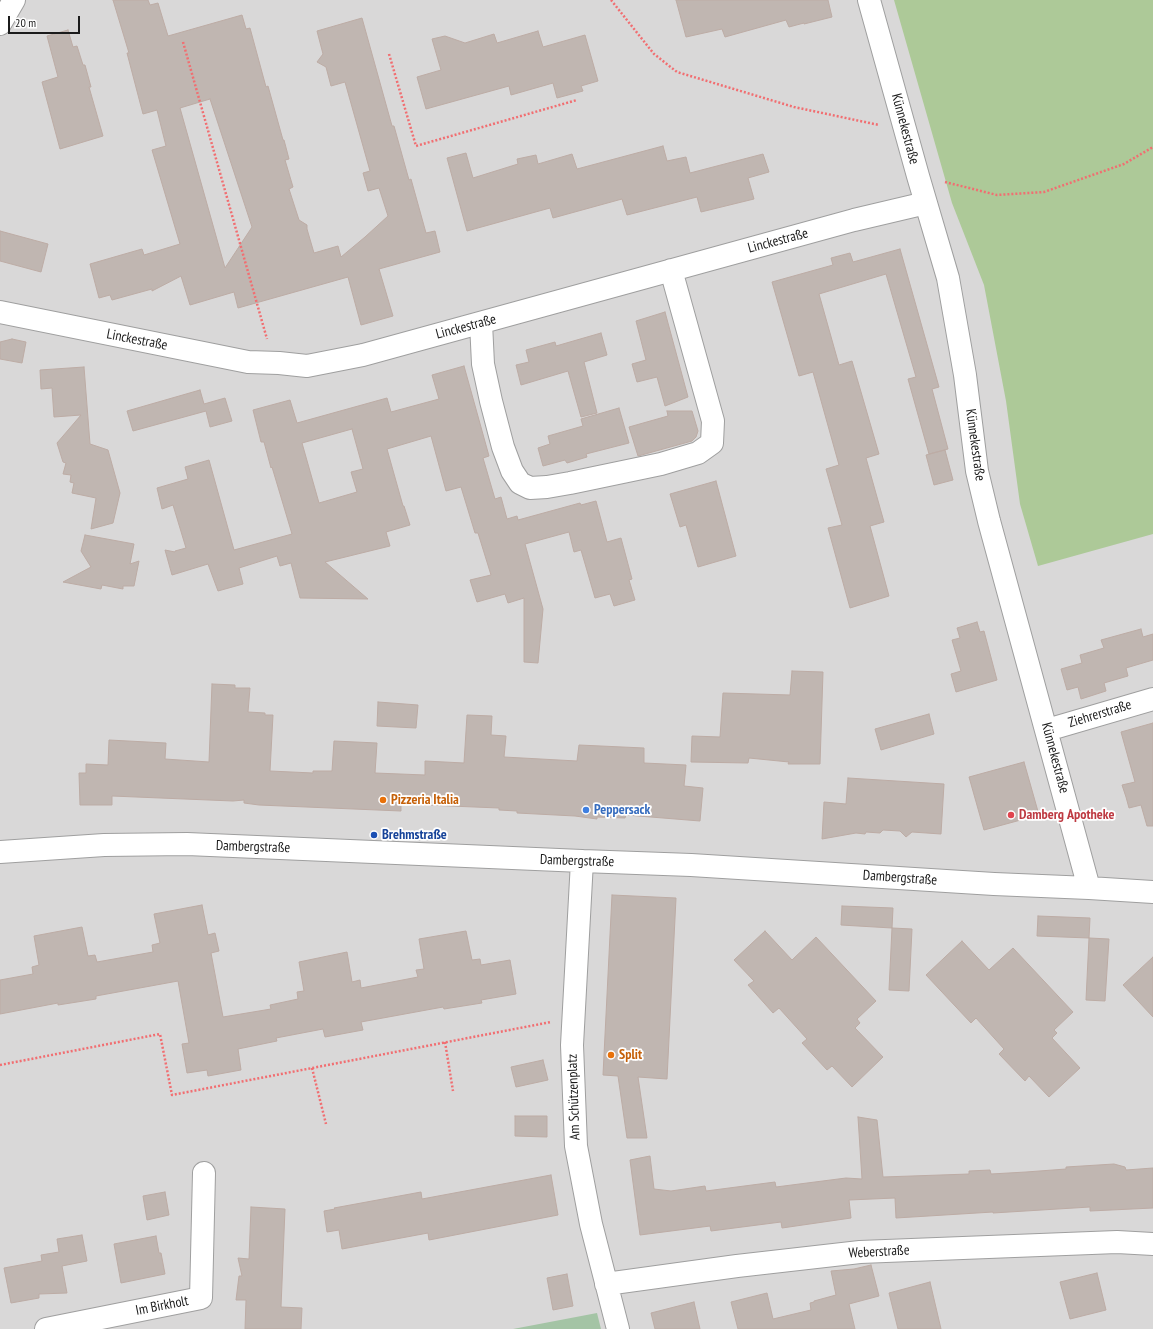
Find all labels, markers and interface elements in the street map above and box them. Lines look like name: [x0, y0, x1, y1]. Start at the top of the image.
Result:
scale bar: [10, 8, 82, 34]
text: 20 m: [15, 15, 36, 30]
street label: Künnekestraße: [887, 92, 923, 166]
street label: Linckestraße: [746, 225, 810, 257]
street label: Linckestraße: [434, 311, 498, 343]
street label: Linckestraße: [105, 326, 169, 354]
street label: Künnekestraße: [962, 408, 988, 482]
street label: Ziehrerstraße: [1066, 696, 1134, 732]
street label: Künnekestraße: [1037, 721, 1073, 795]
place label: Pizzeria Italia: [391, 792, 459, 808]
marker: Pizzeria Italia: [378, 795, 388, 805]
place label: Peppersack: [594, 802, 650, 818]
marker: Peppersack: [581, 805, 591, 815]
place label: Damberg Apotheke: [1019, 807, 1114, 823]
marker: Damberg Apotheke: [1006, 810, 1016, 820]
place label: Brehmstraße: [382, 827, 447, 843]
marker: Brehmstraße: [369, 830, 379, 840]
street label: Dambergstraße: [216, 837, 290, 857]
street label: Dambergstraße: [540, 851, 614, 871]
street label: Dambergstraße: [862, 867, 938, 889]
place label: Split: [619, 1047, 642, 1063]
marker: Split: [606, 1050, 616, 1060]
street label: Am Schützenplatz: [564, 1054, 584, 1140]
street label: Weberstraße: [848, 1242, 910, 1262]
street label: Im Birkholt: [134, 1293, 190, 1319]

